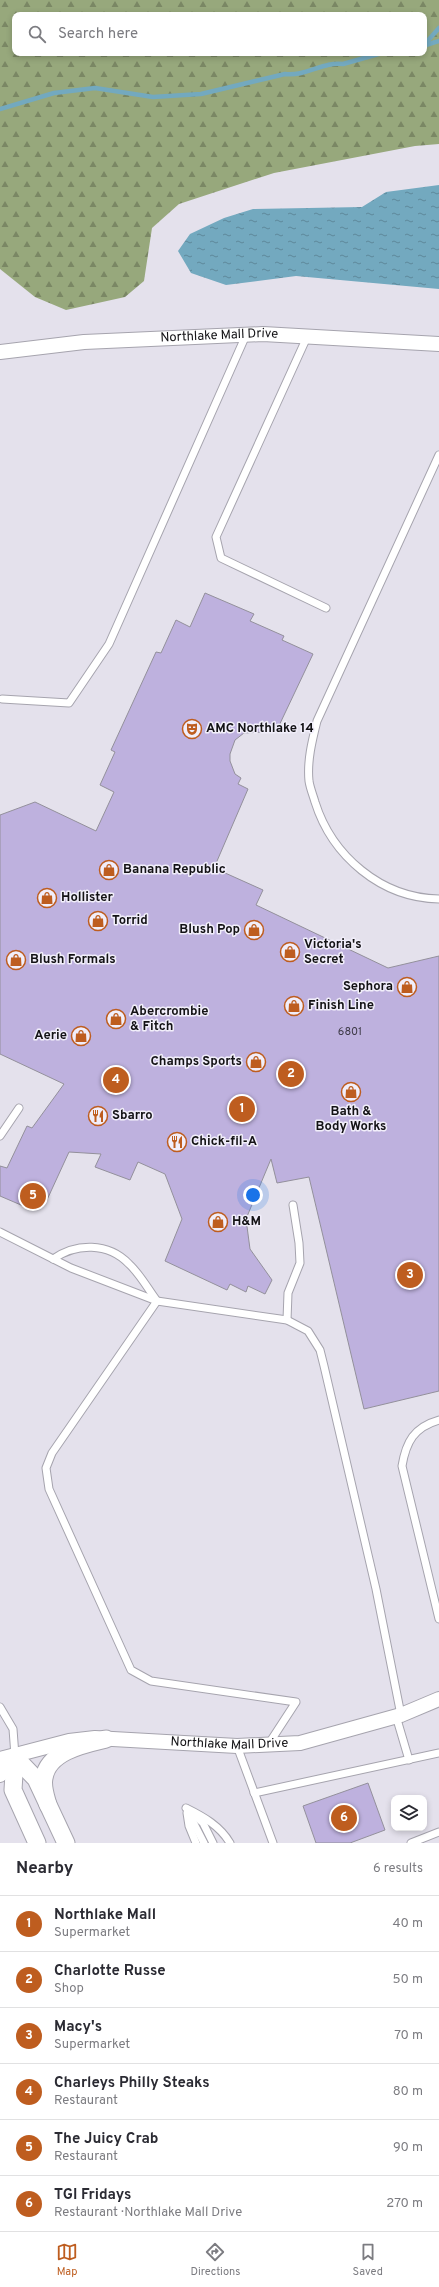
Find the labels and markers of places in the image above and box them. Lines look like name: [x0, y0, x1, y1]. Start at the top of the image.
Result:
theatre icon: AMC Northlake 14: [181, 718, 203, 740]
place label: AMC Northlake 14: [206, 721, 314, 737]
shop icon: Banana Republic: [98, 859, 120, 881]
place label: Banana Republic: [123, 862, 226, 878]
shop icon: Hollister: [36, 887, 58, 909]
place label: Hollister: [61, 890, 114, 906]
shop icon: Torrid: [87, 910, 109, 932]
place label: Torrid: [112, 913, 148, 929]
shop icon: Blush Pop: [243, 919, 265, 941]
place label: Blush Pop: [179, 922, 240, 938]
place label: Victoria's Secret: [304, 937, 362, 968]
shop icon: Victoria's Secret: [279, 941, 301, 963]
shop icon: Blush Formals: [5, 949, 27, 971]
place label: Blush Formals: [30, 952, 116, 968]
shop icon: Sephora: [396, 976, 418, 998]
place label: Sephora: [343, 979, 393, 995]
shop icon: Finish Line: [283, 995, 305, 1017]
place label: Finish Line: [308, 998, 374, 1014]
place label: Abercrombie & Fitch: [130, 1004, 208, 1035]
shop icon: Abercrombie & Fitch: [105, 1008, 127, 1030]
shop icon: Aerie: [70, 1025, 92, 1047]
place label: Aerie: [34, 1028, 67, 1044]
shop icon: Champs Sports: [245, 1051, 267, 1073]
place label: Champs Sports: [150, 1054, 242, 1070]
pin: 2: [278, 1059, 304, 1089]
pin: 4: [103, 1065, 129, 1095]
shop icon: Bath & Body Works: [340, 1081, 362, 1103]
pin: 1: [229, 1094, 255, 1124]
place label: Bath & Body Works: [315, 1104, 387, 1135]
restaurant icon: Sbarro: [87, 1105, 109, 1127]
place label: Sbarro: [112, 1108, 153, 1124]
restaurant icon: Chick-fil-A: [166, 1131, 188, 1153]
place label: Chick-fil-A: [191, 1134, 257, 1150]
pin: 5: [20, 1181, 46, 1211]
shop icon: H&M: [207, 1211, 229, 1233]
place label: H&M: [232, 1214, 261, 1230]
pin: 3: [397, 1260, 423, 1290]
pin: 6: [331, 1803, 357, 1833]

